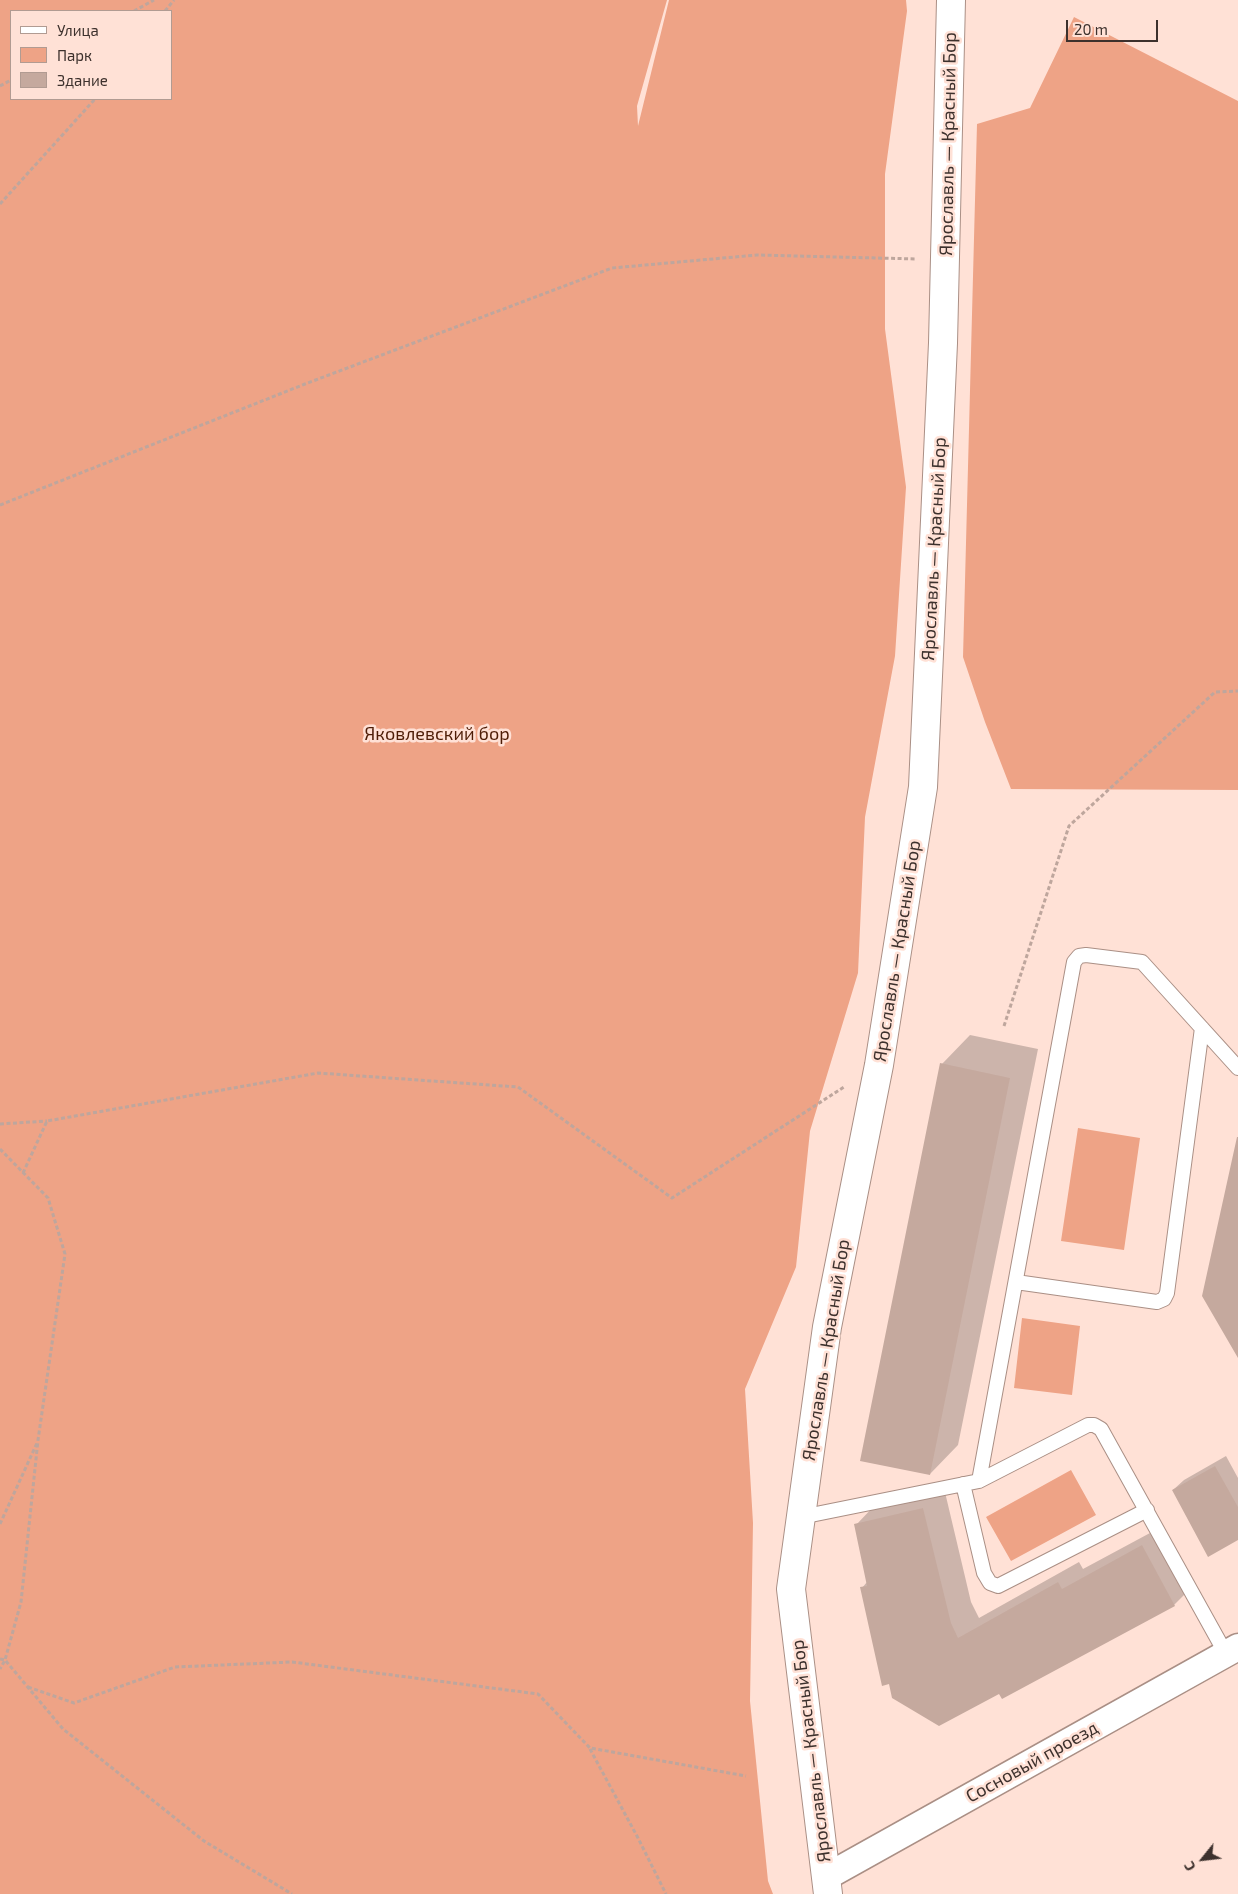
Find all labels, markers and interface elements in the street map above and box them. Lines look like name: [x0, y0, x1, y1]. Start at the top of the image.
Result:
legend: [10, 10, 172, 100]
scale bar: [1068, 10, 1160, 42]
text: 20 m: [1074, 20, 1108, 38]
text: Улица: [57, 21, 99, 39]
street label: Ярославль — Красный Бор: [935, 32, 961, 256]
text: Парк: [57, 46, 92, 64]
text: Здание: [57, 71, 108, 89]
street label: Ярославль — Красный Бор: [917, 437, 951, 661]
park label: Яковлевский бор: [364, 723, 510, 745]
street label: Ярославль — Красный Бор: [869, 839, 925, 1063]
street label: Ярославль — Красный Бор: [798, 1238, 854, 1462]
street label: Ярославль — Красный Бор: [787, 1639, 835, 1863]
street label: Сосновый проезд: [962, 1717, 1102, 1807]
north arrow: [1178, 1834, 1228, 1884]
text: С: [1180, 1859, 1199, 1874]

